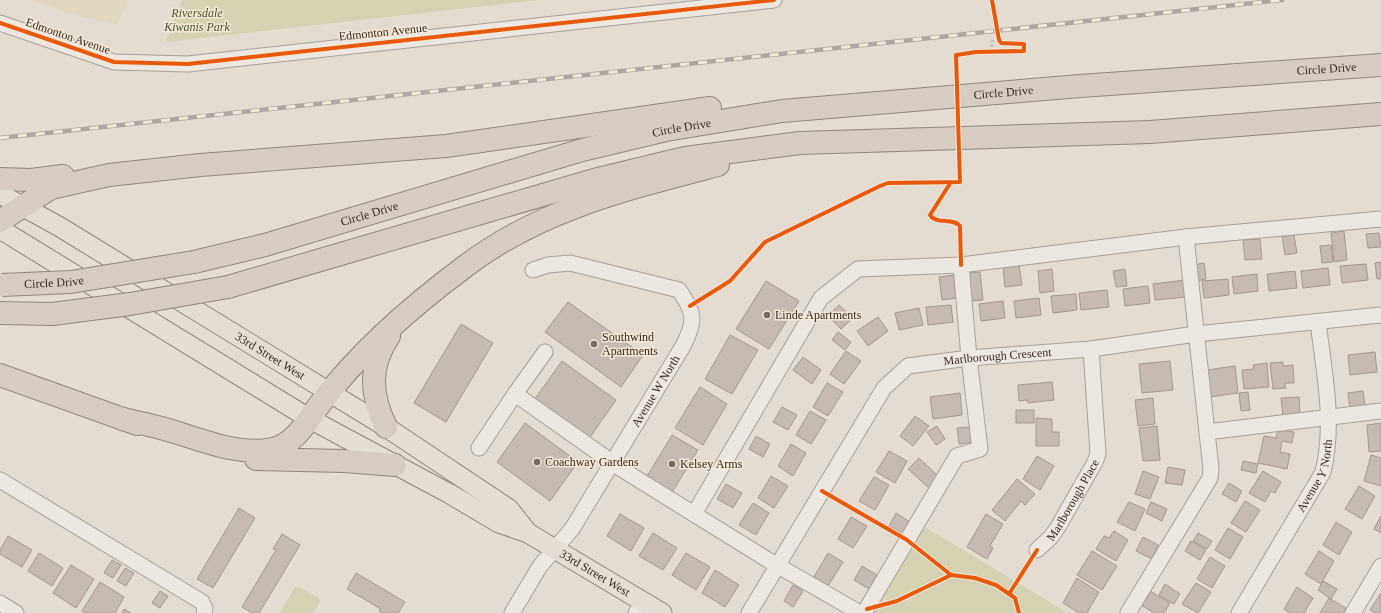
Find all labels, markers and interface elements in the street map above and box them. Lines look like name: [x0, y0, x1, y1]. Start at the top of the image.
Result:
park label: Riversdale Kiwanis Park: [163, 6, 231, 34]
street label: Edmonton Avenue: [24, 15, 112, 57]
street label: Edmonton Avenue: [338, 20, 428, 44]
street label: Circle Drive: [1296, 60, 1357, 78]
street label: Circle Drive: [973, 83, 1034, 102]
street label: Circle Drive: [651, 116, 712, 140]
street label: Circle Drive: [339, 198, 400, 229]
street label: Circle Drive: [24, 273, 85, 291]
place label: Linde Apartments: [775, 308, 862, 322]
marker: Linde Apartments: [762, 310, 772, 320]
street label: 33rd Street West: [233, 329, 308, 383]
place label: Southwind Apartments: [602, 330, 658, 358]
marker: Southwind Apartments: [589, 339, 599, 349]
street label: Marlborough Crescent: [943, 345, 1053, 368]
street label: Avenue W North: [629, 353, 683, 429]
street label: Avenue Y North: [1294, 439, 1335, 514]
place label: Coachway Gardens: [545, 455, 639, 469]
marker: Coachway Gardens: [532, 457, 542, 467]
place label: Kelsey Arms: [680, 457, 743, 471]
street label: Marlborough Place: [1043, 457, 1102, 544]
marker: Kelsey Arms: [667, 459, 677, 469]
street label: 33rd Street West: [557, 547, 633, 600]

